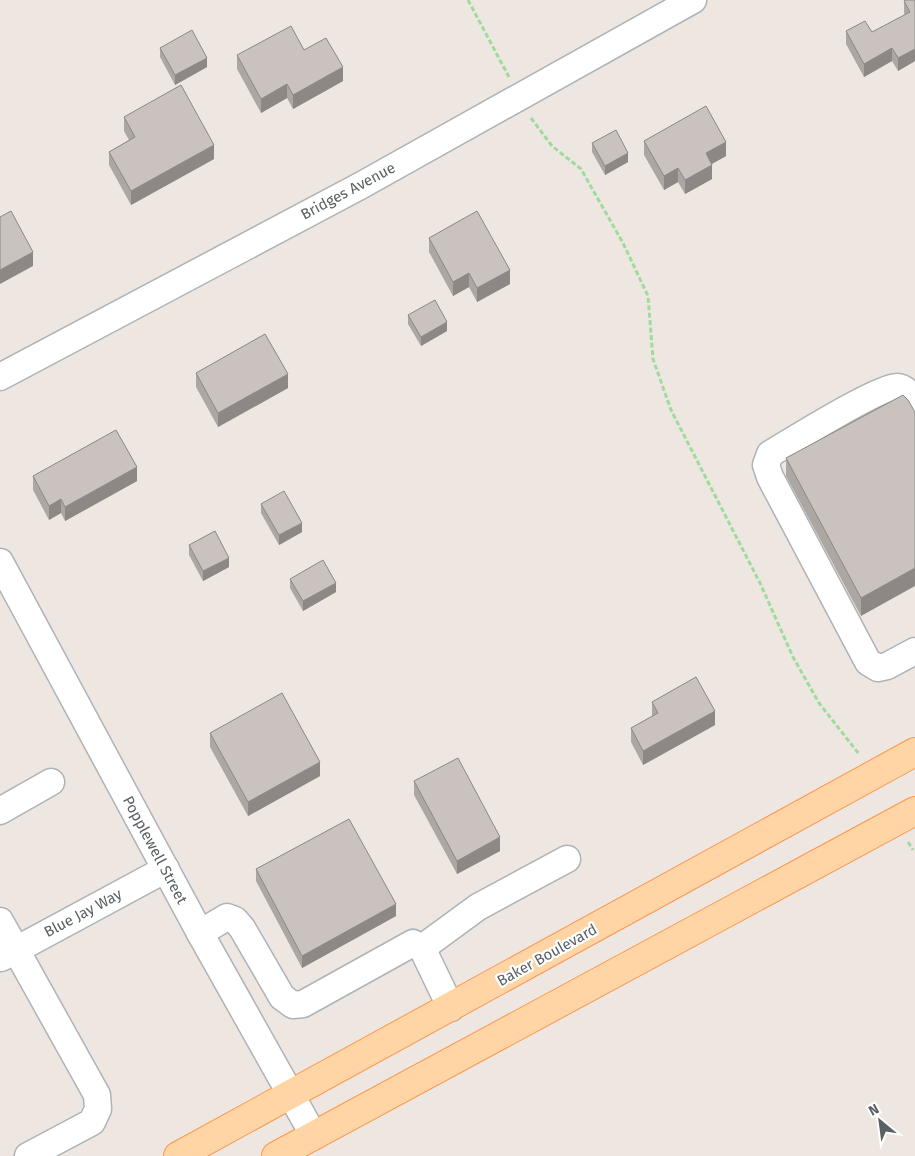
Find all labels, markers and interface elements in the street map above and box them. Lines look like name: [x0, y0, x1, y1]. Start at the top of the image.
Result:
street label: Bridges Avenue: [298, 158, 398, 224]
street label: Popplewell Street: [119, 793, 191, 908]
street label: Blue Jay Way: [41, 885, 126, 941]
street label: Baker Boulevard: [494, 920, 600, 990]
north arrow: [855, 1096, 905, 1146]
text: N: [866, 1100, 882, 1120]

